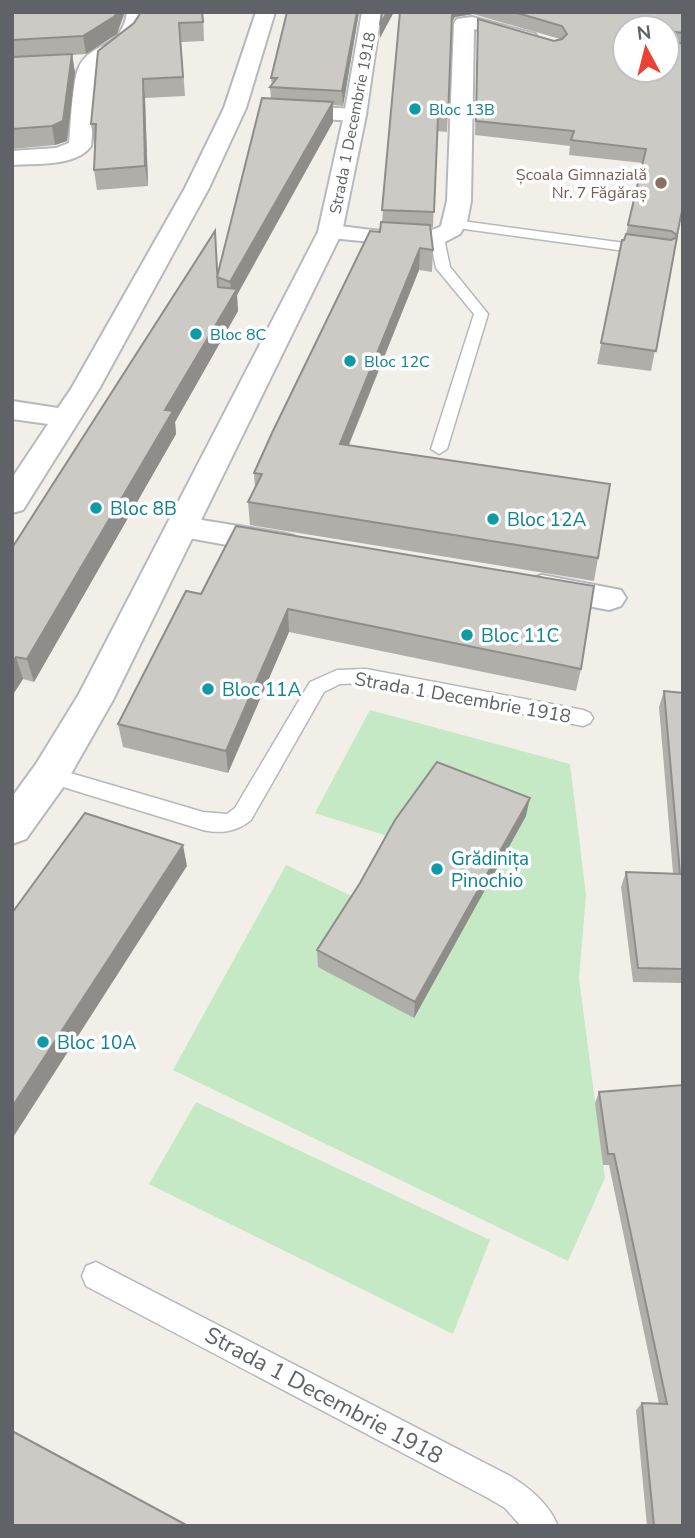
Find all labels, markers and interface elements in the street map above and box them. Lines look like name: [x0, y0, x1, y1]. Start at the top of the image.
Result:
north arrow: [611, 14, 681, 84]
text: N: [635, 19, 653, 47]
street label: Strada 1 Decembrie 1918: [325, 30, 381, 216]
place label: Bloc 13B: [429, 99, 495, 121]
marker: Bloc 13B: [407, 101, 423, 117]
place label: Școala Gimnazială Nr. 7 Făgăraș: [516, 164, 647, 204]
marker: Școala Gimnazială Nr. 7 Făgăraș: [653, 175, 669, 191]
place label: Bloc 8C: [210, 324, 266, 346]
marker: Bloc 8C: [188, 326, 204, 342]
place label: Bloc 12C: [364, 351, 430, 373]
marker: Bloc 12C: [342, 353, 358, 369]
place label: Bloc 8B: [110, 496, 177, 522]
marker: Bloc 8B: [88, 500, 104, 516]
place label: Bloc 12A: [507, 507, 586, 533]
marker: Bloc 12A: [485, 511, 501, 527]
place label: Bloc 11C: [481, 623, 559, 649]
marker: Bloc 11C: [459, 627, 475, 643]
street label: Strada 1 Decembrie 1918: [353, 666, 573, 730]
place label: Bloc 11A: [222, 677, 301, 703]
marker: Bloc 11A: [200, 681, 216, 697]
place label: Grădinița Pinochio: [451, 846, 529, 894]
marker: Grădinița Pinochio: [429, 861, 445, 877]
place label: Bloc 10A: [57, 1030, 136, 1056]
marker: Bloc 10A: [35, 1034, 51, 1050]
street label: Strada 1 Decembrie 1918: [199, 1319, 448, 1471]

